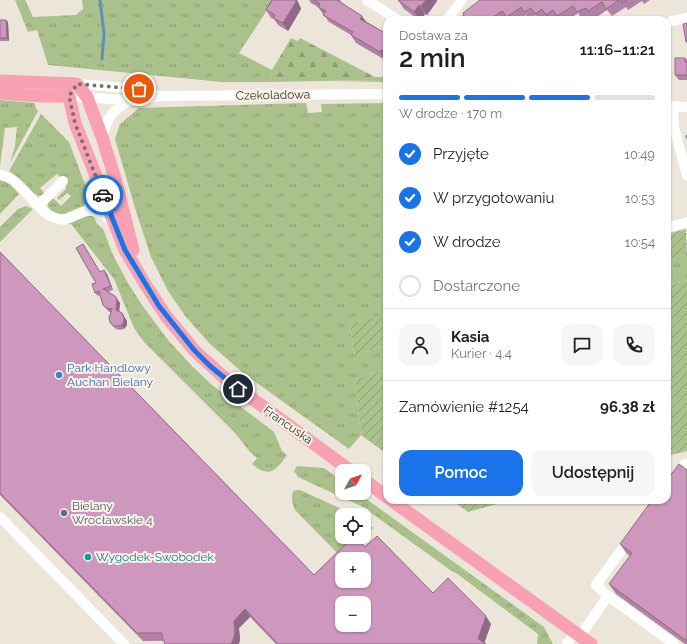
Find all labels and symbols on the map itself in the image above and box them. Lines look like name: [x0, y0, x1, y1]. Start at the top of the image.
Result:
pin: [122, 72, 156, 106]
street label: Czekoladowa: [236, 87, 310, 103]
courier: [83, 175, 123, 215]
place label: Park Handlowy Auchan Bielany: [67, 361, 154, 389]
marker: Park Handlowy Auchan Bielany: [54, 370, 64, 380]
pin: [221, 372, 255, 406]
street label: Francuska: [261, 403, 315, 447]
north arrow: [335, 464, 371, 500]
place label: Bielany Wrocławskie 4: [72, 499, 153, 527]
marker: Bielany Wrocławskie 4: [59, 508, 69, 518]
place label: Wygodek-Swobodek: [96, 550, 214, 564]
marker: Wygodek-Swobodek: [83, 552, 93, 562]

